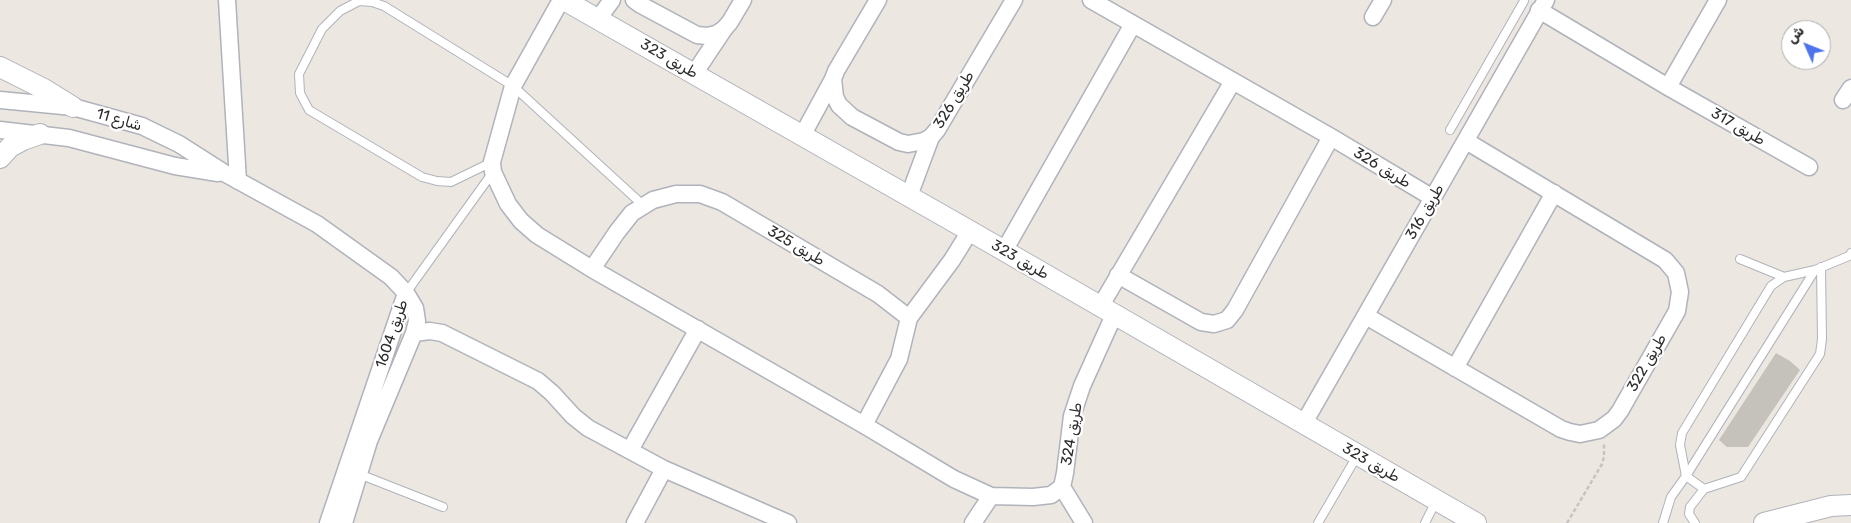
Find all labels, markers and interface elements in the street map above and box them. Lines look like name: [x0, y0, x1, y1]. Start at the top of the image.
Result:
north arrow: [1781, 20, 1831, 70]
text: ش: [1783, 23, 1808, 47]
street label: طريق 323: [637, 35, 701, 83]
street label: طريق 326: [930, 68, 978, 132]
street label: طريق 317: [1708, 104, 1768, 150]
street label: شارع 11: [94, 105, 144, 135]
street label: طريق 326: [1350, 144, 1414, 192]
street label: طريق 316: [1402, 181, 1448, 243]
street label: طريق 325: [764, 222, 828, 270]
street label: طريق 323: [988, 236, 1052, 284]
street label: طريق 1604: [372, 298, 412, 370]
street label: طريق 322: [1623, 331, 1671, 395]
street label: طريق 324: [1058, 401, 1086, 467]
street label: طريق 323: [1339, 439, 1403, 487]

